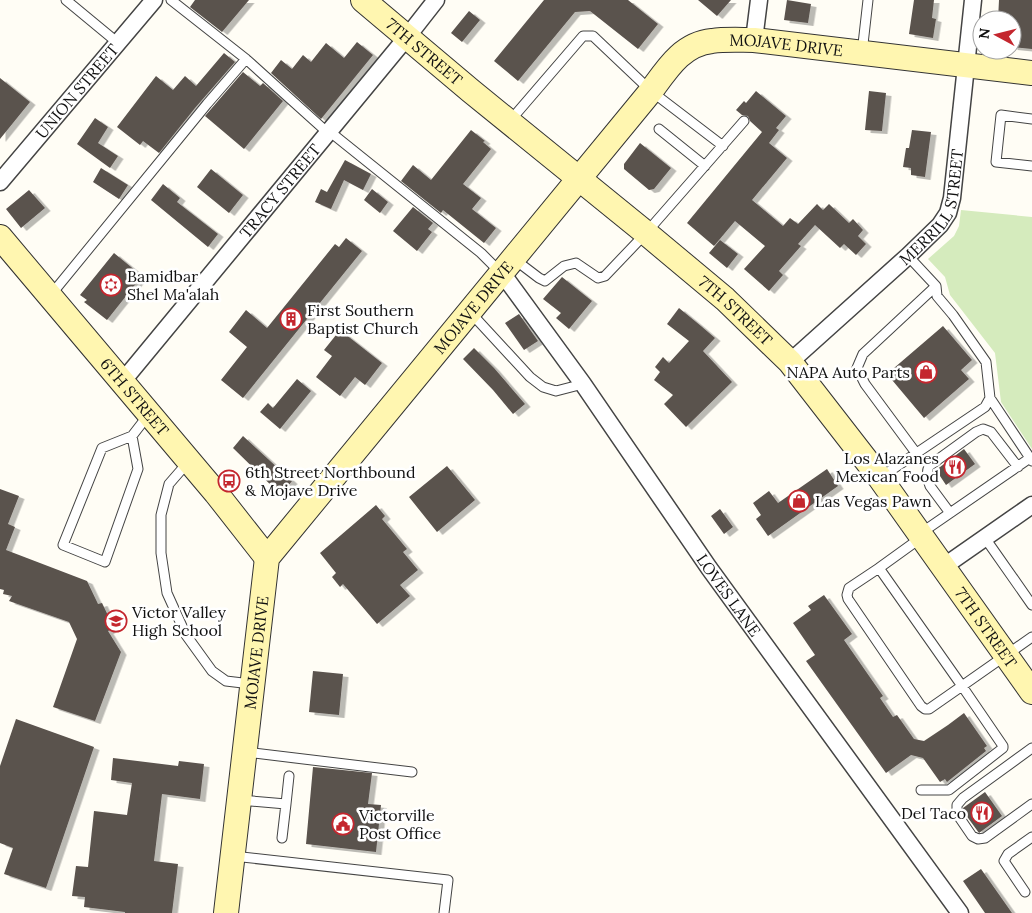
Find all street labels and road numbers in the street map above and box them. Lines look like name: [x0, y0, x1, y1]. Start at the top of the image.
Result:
street label: 7TH STREET: [382, 14, 467, 89]
street label: MOJAVE DRIVE: [729, 30, 844, 60]
street label: UNION STREET: [31, 40, 123, 143]
street label: TRACY STREET: [235, 140, 325, 242]
street label: MERRILL STREET: [895, 148, 967, 269]
street label: MOJAVE DRIVE: [429, 257, 517, 358]
street label: 7TH STREET: [694, 271, 777, 350]
street label: 6TH STREET: [96, 354, 173, 440]
street label: LOVES LANE: [692, 550, 765, 640]
street label: 7TH STREET: [951, 583, 1021, 671]
street label: MOJAVE DRIVE: [240, 595, 273, 711]

